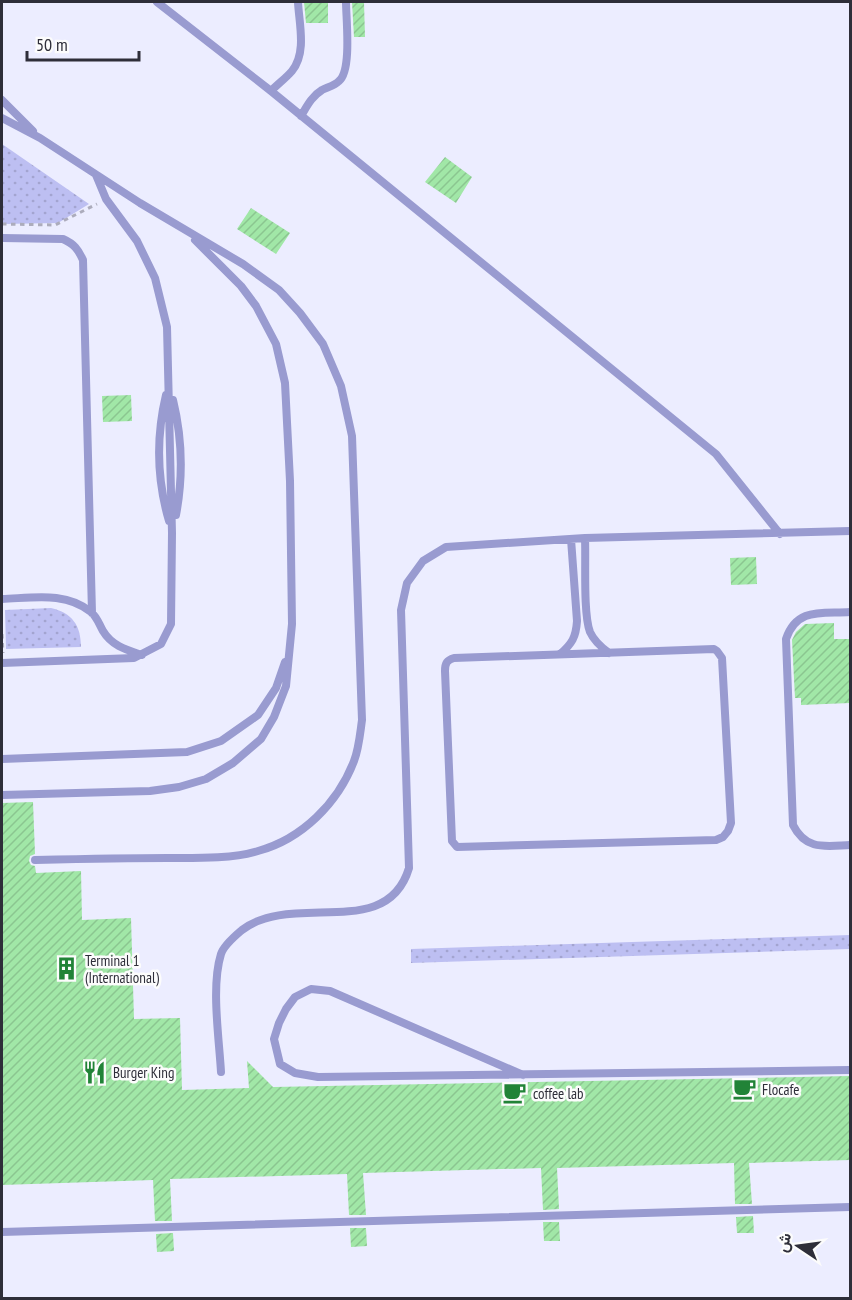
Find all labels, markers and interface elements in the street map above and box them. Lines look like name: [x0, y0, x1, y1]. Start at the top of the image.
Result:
scale bar: [27, 24, 140, 62]
text: 50 m: [36, 33, 68, 56]
place label: Terminal 1 (International): [85, 951, 159, 987]
building icon: Terminal 1 (International): [54, 956, 80, 982]
restaurant icon: Burger King: [82, 1059, 108, 1085]
place label: Burger King: [113, 1063, 174, 1082]
cafe icon: Flocafe: [731, 1076, 757, 1102]
cafe icon: coffee lab: [502, 1080, 528, 1106]
place label: Flocafe: [762, 1080, 799, 1099]
place label: coffee lab: [533, 1084, 583, 1103]
north arrow: [768, 1216, 828, 1276]
text: ش: [771, 1231, 795, 1254]

